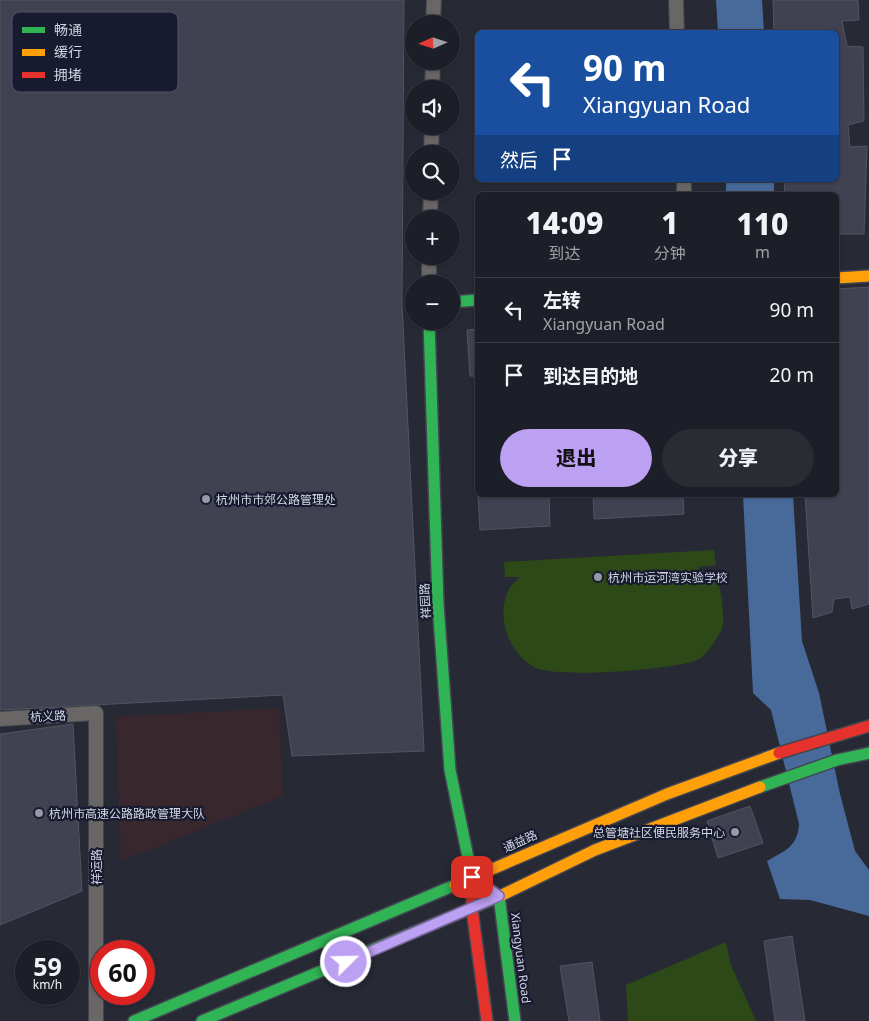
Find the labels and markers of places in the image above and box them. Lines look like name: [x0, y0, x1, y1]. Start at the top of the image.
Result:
place label: 杭州市市郊公路管理处: [216, 491, 336, 508]
marker: 杭州市市郊公路管理处: [200, 493, 212, 505]
place label: 杭州市运河湾实验学校: [608, 569, 728, 586]
marker: 杭州市运河湾实验学校: [592, 571, 604, 583]
place label: 杭州市高速公路路政管理大队: [49, 805, 205, 822]
marker: 杭州市高速公路路政管理大队: [33, 807, 45, 819]
place label: 总管塘社区便民服务中心: [593, 824, 725, 841]
marker: 总管塘社区便民服务中心: [729, 826, 741, 838]
pin: [451, 856, 493, 898]

